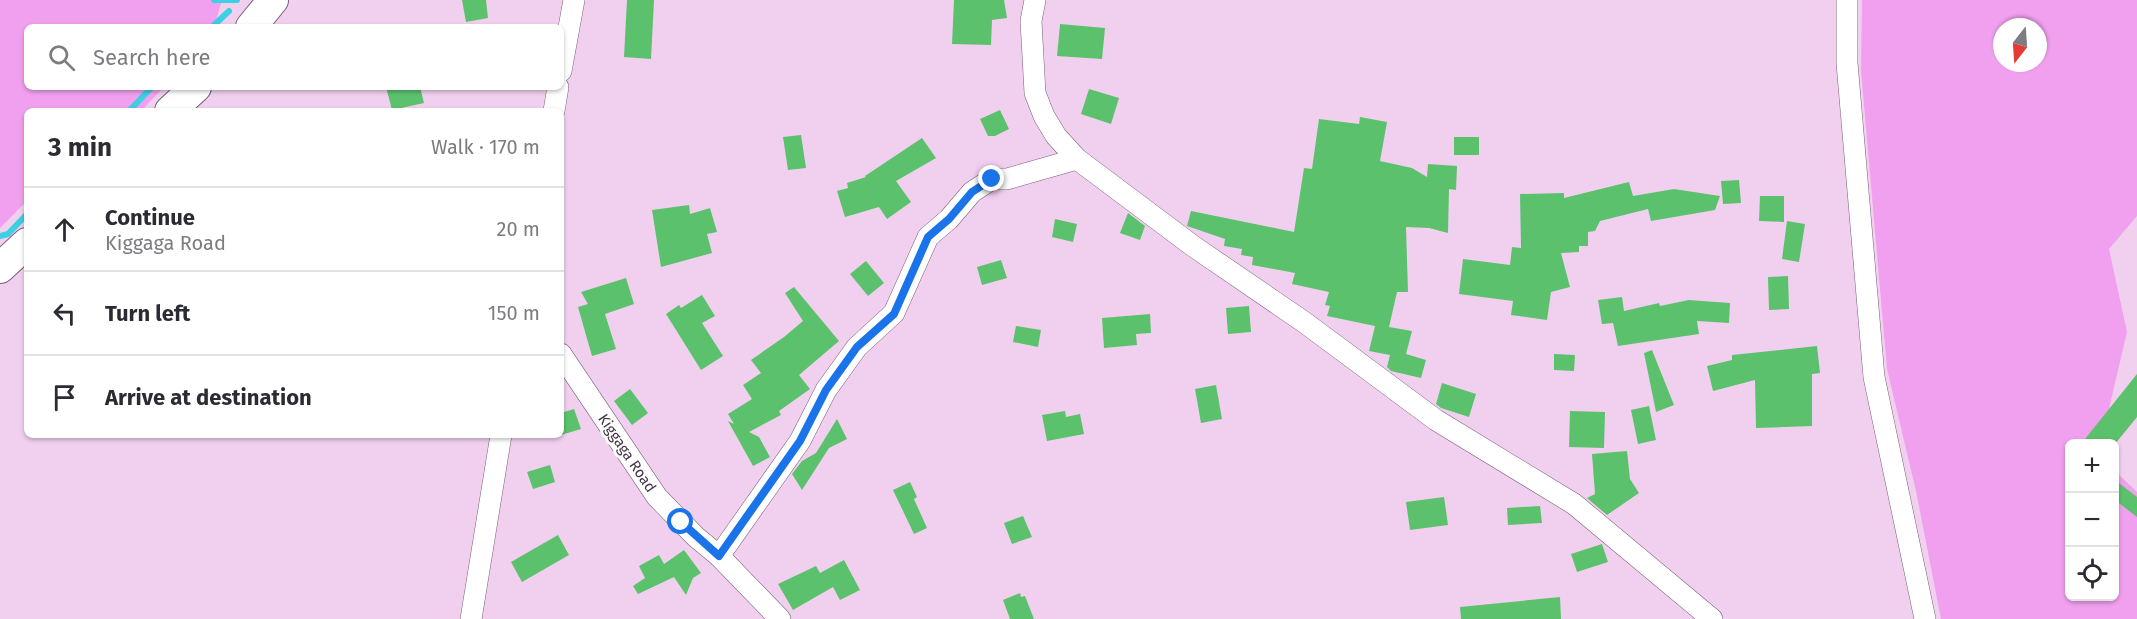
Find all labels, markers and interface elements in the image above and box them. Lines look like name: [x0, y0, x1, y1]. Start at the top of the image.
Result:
north arrow: [1993, 18, 2047, 72]
search box: [24, 24, 564, 90]
icon: search: [45, 41, 78, 74]
text: Search here: [93, 44, 211, 71]
text: 3 min: [48, 132, 112, 163]
text: Walk · 170 m: [431, 135, 540, 159]
route end: [978, 165, 1004, 191]
text: Continue: [105, 204, 195, 231]
icon: ahead: [48, 213, 81, 246]
text: 20 m: [497, 217, 540, 241]
text: Kiggaga Road: [105, 231, 226, 255]
icon: left: [48, 297, 81, 330]
text: Turn left: [105, 300, 190, 327]
text: 150 m: [488, 301, 540, 325]
icon: arrive: [48, 381, 81, 414]
text: Arrive at destination: [105, 384, 312, 411]
street label: Kiggaga Road: [594, 410, 660, 496]
map controls: [2065, 439, 2119, 601]
button: +: [2065, 439, 2119, 493]
button: −: [2065, 493, 2119, 547]
route start: [667, 508, 693, 534]
button: locate: [2065, 547, 2119, 601]

